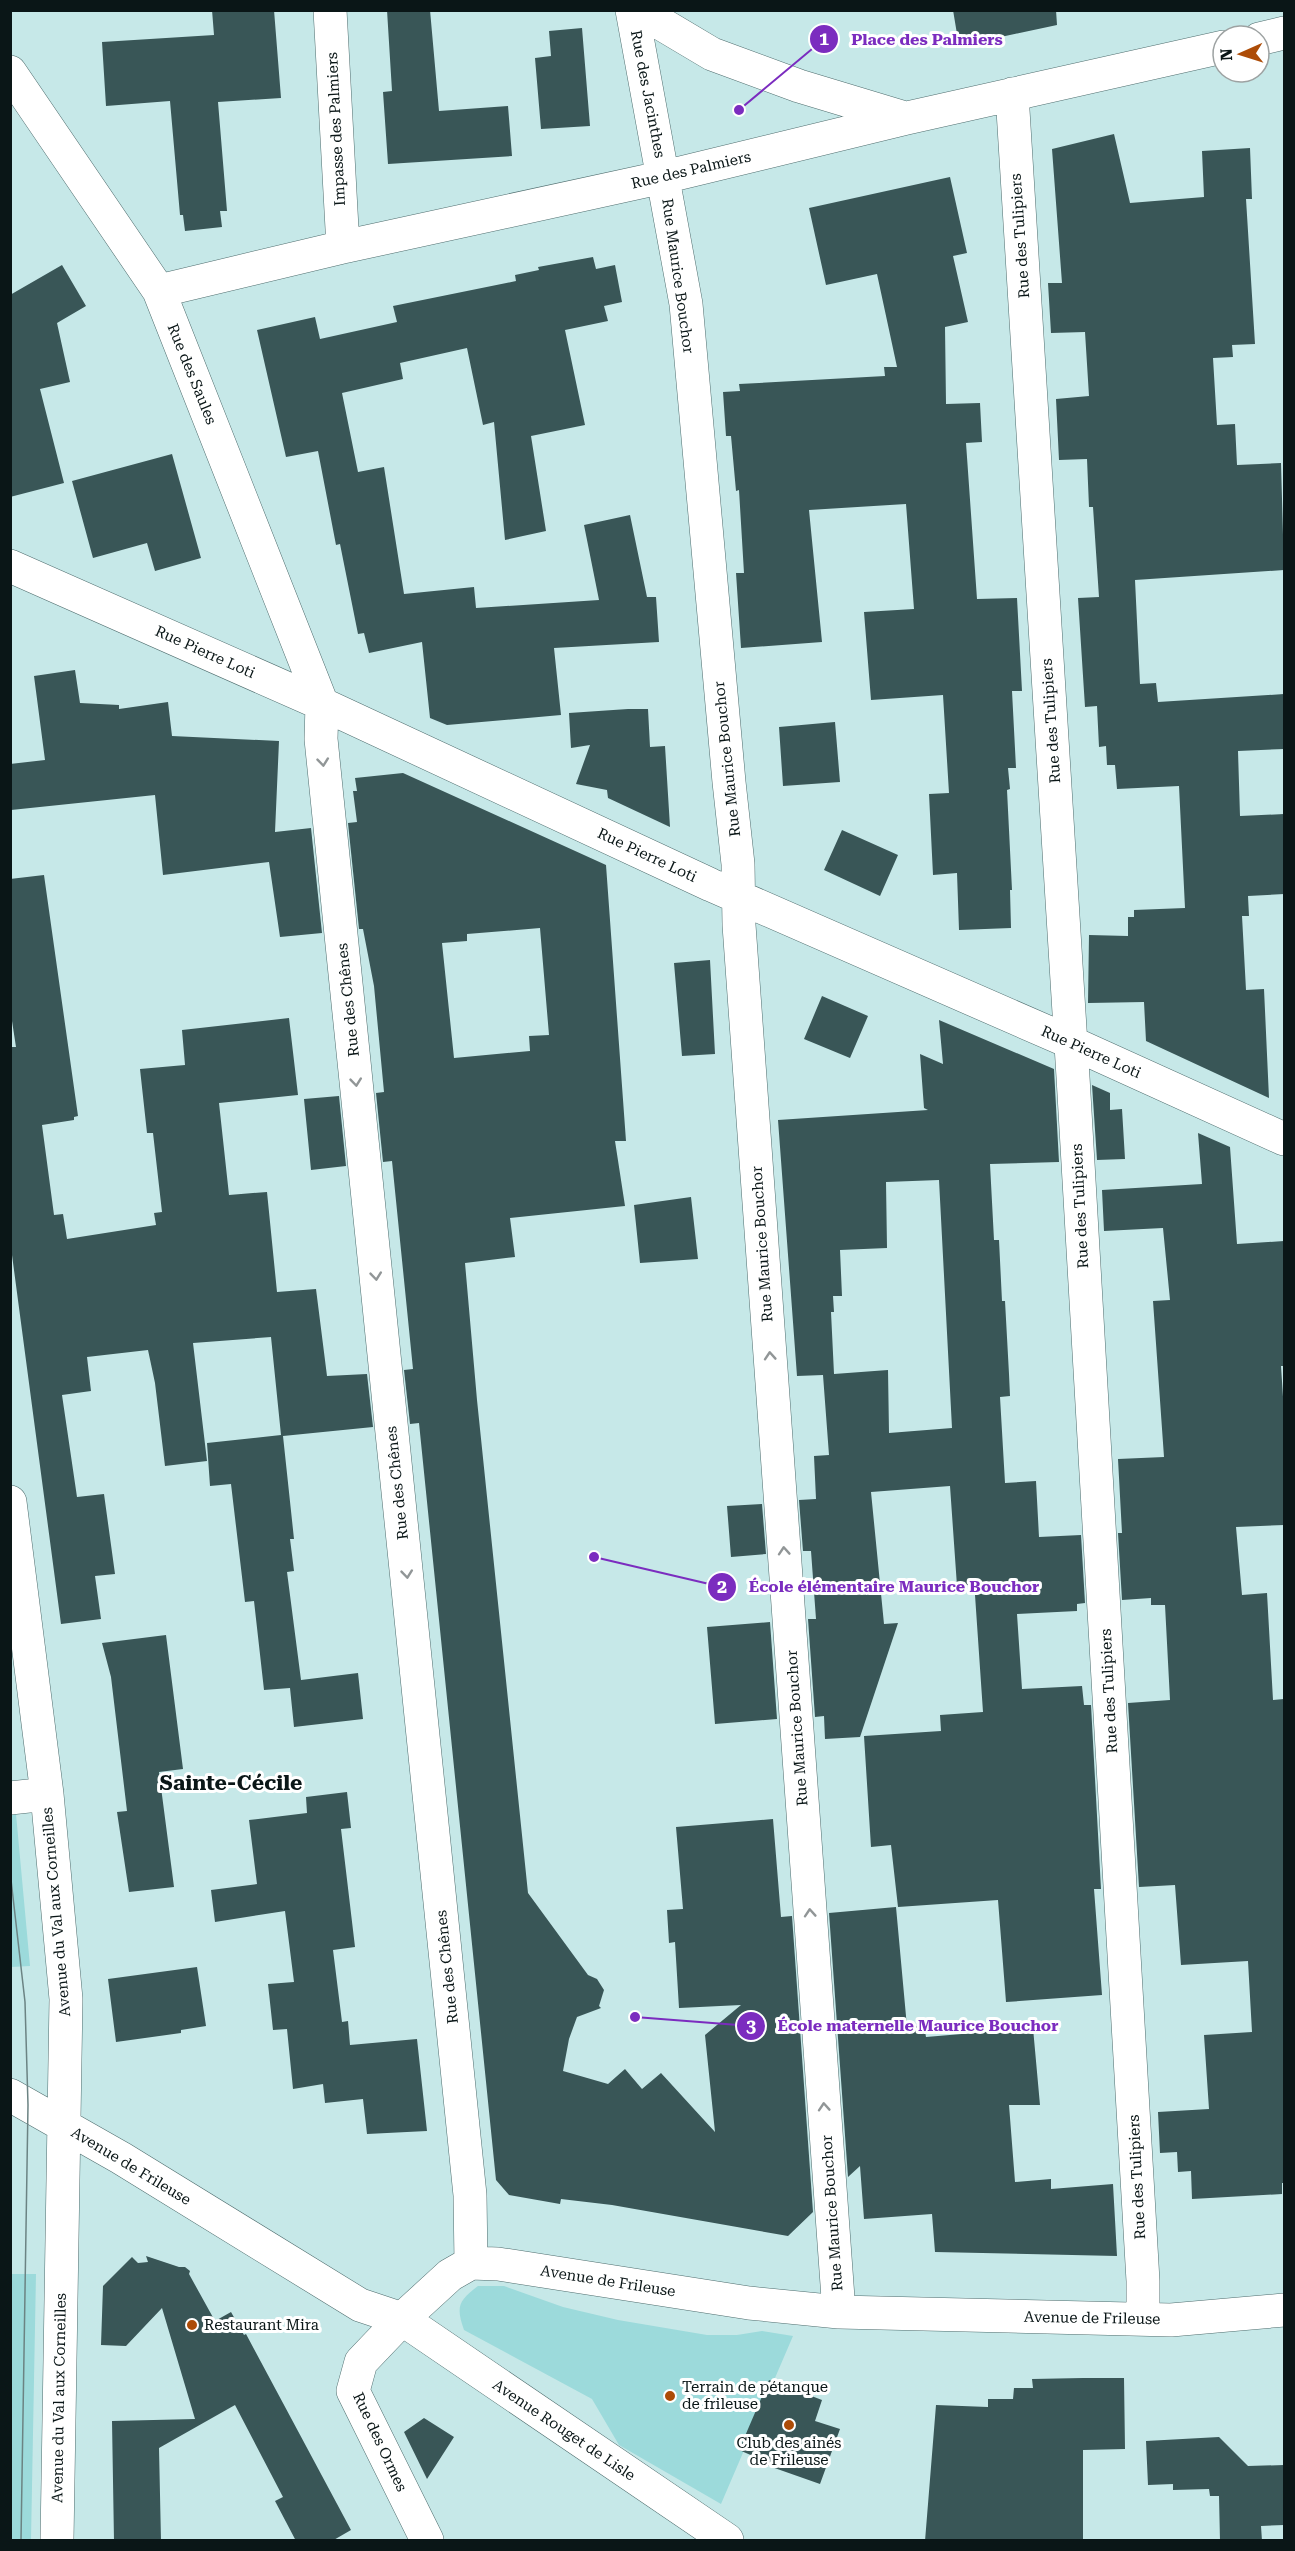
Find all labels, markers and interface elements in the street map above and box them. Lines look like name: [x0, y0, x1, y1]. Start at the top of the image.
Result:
callout: Place des Palmiers: [809, 22, 1015, 56]
north arrow: [1211, 24, 1271, 84]
text: 1: [819, 28, 829, 49]
street label: Rue des Jacinthes: [627, 29, 669, 159]
text: Place des Palmiers: [851, 30, 1003, 49]
text: N: [1217, 48, 1236, 61]
street label: Impasse des Palmiers: [323, 52, 349, 206]
street label: Rue des Palmiers: [629, 147, 753, 193]
street label: Rue des Tulipiers: [1007, 173, 1033, 299]
street label: Rue Maurice Bouchor: [658, 197, 698, 355]
street label: Rue des Saules: [164, 321, 220, 427]
street label: Rue Pierre Loti: [152, 622, 258, 682]
street label: Rue des Tulipiers: [1038, 658, 1064, 784]
street label: Rue Maurice Bouchor: [710, 680, 744, 838]
one-way arrow: [317, 758, 329, 767]
street label: Rue Pierre Loti: [595, 824, 700, 886]
street label: Rue des Chênes: [333, 942, 363, 1058]
street label: Rue Pierre Loti: [1038, 1022, 1144, 1082]
one-way arrow: [349, 1077, 362, 1086]
street label: Rue des Tulipiers: [1068, 1143, 1092, 1269]
street label: Rue Maurice Bouchor: [748, 1165, 776, 1323]
one-way arrow: [369, 1271, 382, 1280]
one-way arrow: [764, 1352, 777, 1361]
street label: Rue des Chênes: [382, 1425, 412, 1541]
one-way arrow: [778, 1546, 791, 1555]
one-way arrow: [400, 1570, 413, 1579]
callout: École élémentaire Maurice Bouchor: [707, 1570, 1051, 1604]
text: 2: [717, 1576, 727, 1597]
text: École élémentaire Maurice Bouchor: [749, 1577, 1039, 1596]
street label: Rue des Tulipiers: [1097, 1628, 1121, 1754]
street label: Rue Maurice Bouchor: [783, 1649, 811, 1807]
district label: Sainte-Cécile: [160, 1771, 302, 1795]
street label: Avenue du Val aux Corneilles: [38, 1807, 74, 2017]
one-way arrow: [804, 1908, 817, 1917]
street label: Rue des Chênes: [432, 1909, 462, 2025]
callout: École maternelle Maurice Bouchor: [736, 2009, 1071, 2043]
text: 3: [746, 2015, 756, 2036]
text: École maternelle Maurice Bouchor: [778, 2016, 1058, 2035]
one-way arrow: [818, 2103, 831, 2112]
street label: Rue des Tulipiers: [1125, 2114, 1149, 2240]
street label: Avenue de Frileuse: [68, 2123, 194, 2209]
street label: Rue Maurice Bouchor: [818, 2134, 846, 2292]
street label: Avenue de Frileuse: [539, 2261, 677, 2301]
street label: Avenue du Val aux Corneilles: [48, 2293, 70, 2503]
street label: Avenue de Frileuse: [1024, 2308, 1160, 2328]
place label: Restaurant Mira: [204, 2316, 319, 2334]
marker: Restaurant Mira: [185, 2318, 199, 2332]
street label: Avenue Rouget de Lisle: [489, 2376, 639, 2484]
place label: Terrain de pétanque de frileuse: [682, 2378, 828, 2413]
marker: Terrain de pétanque de frileuse: [663, 2389, 677, 2403]
street label: Rue des Ormes: [349, 2390, 411, 2494]
marker: Club des ainés de Frileuse: [782, 2418, 796, 2432]
place label: Club des ainés de Frileuse: [737, 2434, 841, 2469]

